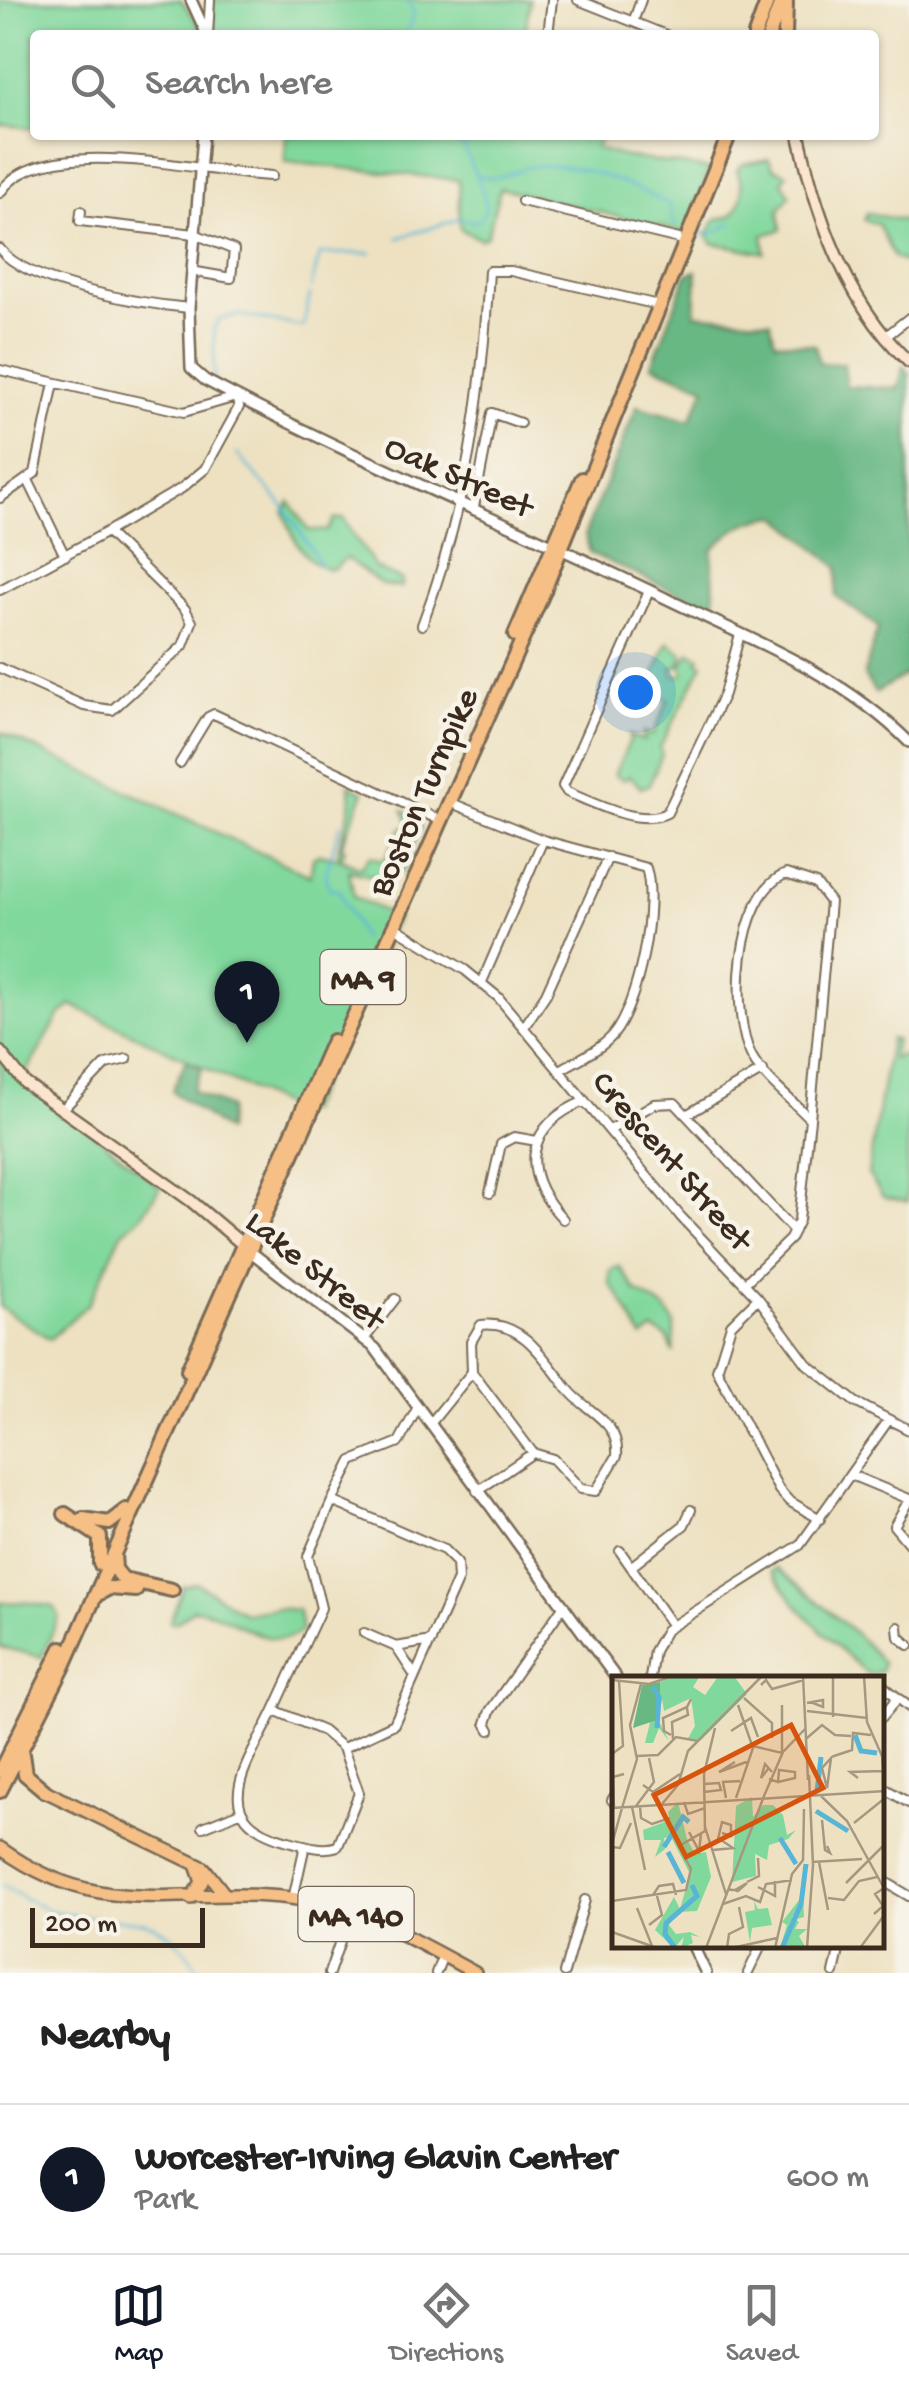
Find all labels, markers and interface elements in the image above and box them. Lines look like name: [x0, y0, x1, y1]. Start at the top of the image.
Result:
search box: [30, 30, 879, 140]
icon: search: [65, 58, 120, 113]
text: Search here: [145, 63, 332, 107]
street label: Oak Street: [377, 428, 541, 531]
your location: [610, 667, 661, 718]
street label: Boston Turnpike: [361, 682, 491, 905]
road number: MA 9: [320, 950, 406, 1004]
pin: 1: [214, 960, 280, 1043]
street label: Crescent Street: [581, 1064, 761, 1263]
street label: Lake Street: [236, 1204, 394, 1343]
inset map: [612, 1676, 884, 1948]
road number: MA 140: [298, 1887, 414, 1941]
scale bar: [30, 1903, 205, 1948]
text: 200 m: [45, 1909, 117, 1942]
text: Nearby: [40, 2014, 170, 2063]
text: Worcester-Irving Glavin Center: [135, 2138, 616, 2182]
text: 1: [66, 2160, 79, 2198]
text: 600 m: [786, 2160, 869, 2198]
text: Park: [135, 2182, 196, 2220]
tab: Map: [111, 2278, 166, 2371]
tab: Directions: [389, 2278, 503, 2371]
tab: Saved: [726, 2278, 798, 2371]

